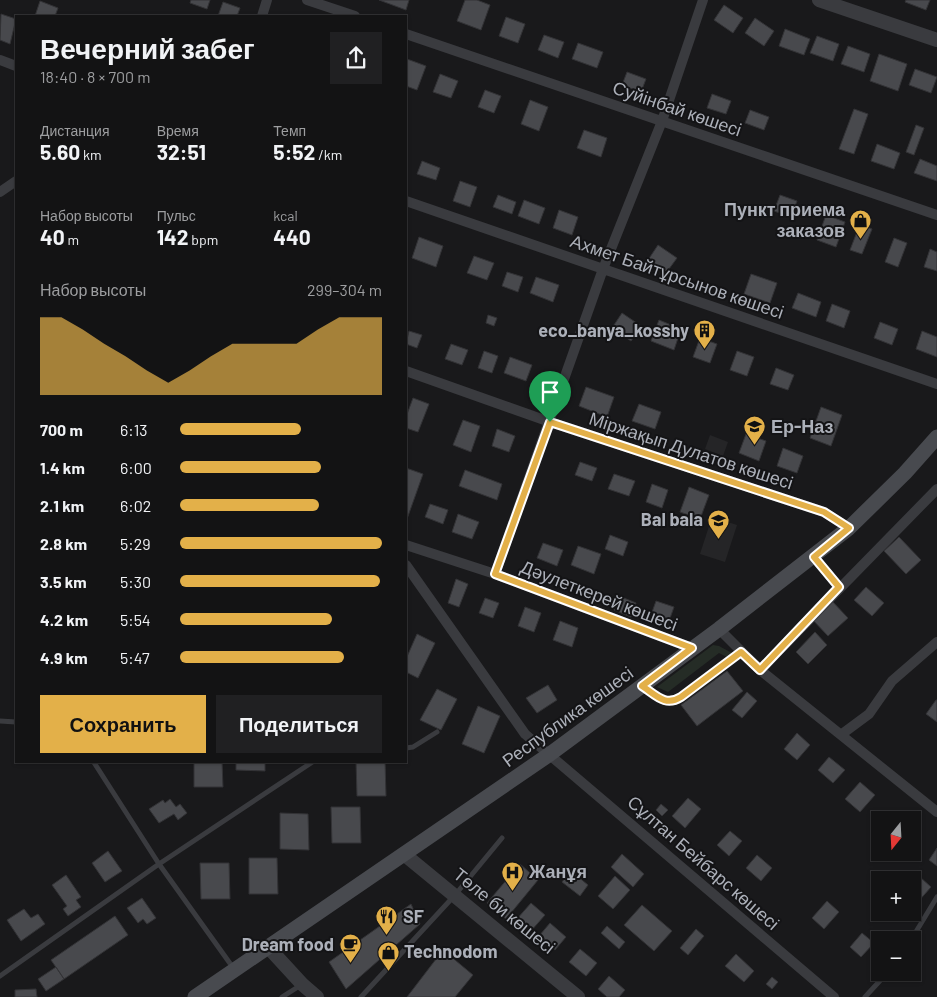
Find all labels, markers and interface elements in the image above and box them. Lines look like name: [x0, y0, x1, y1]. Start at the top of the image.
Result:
text: Вечерний забег: [40, 31, 255, 65]
button: share: [330, 32, 382, 84]
text: 18:40 · 8 × 700 m: [40, 67, 151, 86]
street label: Суйінбай көшесі: [610, 76, 745, 140]
text: Дистанция: [40, 122, 110, 139]
text: Время: [157, 122, 199, 139]
text: Темп: [273, 122, 306, 139]
text: 5.60: [40, 139, 80, 164]
text: 32:51: [157, 139, 206, 164]
text: 5:52: [273, 139, 315, 164]
text: km: [80, 146, 102, 163]
text: /km: [315, 146, 342, 163]
place label: Пункт приема заказов: [724, 198, 846, 241]
text: Набор высоты: [40, 207, 133, 224]
text: Пульс: [157, 207, 196, 224]
text: kcal: [273, 207, 298, 224]
shop icon: Пункт приема заказов: [849, 208, 873, 239]
text: 40: [40, 224, 65, 249]
text: 142: [157, 224, 189, 249]
text: 440: [273, 224, 311, 249]
street label: Ахмет Байтұрсынов көшесі: [568, 229, 787, 323]
text: m: [65, 231, 79, 248]
text: bpm: [189, 231, 218, 248]
text: Набор высоты: [40, 280, 146, 299]
text: 299–304 m: [307, 280, 382, 299]
place label: eco_banya_kosshy: [538, 319, 689, 341]
building icon: eco_banya_kosshy: [693, 319, 717, 350]
pin: [529, 371, 571, 422]
icon: arrive: [536, 378, 564, 406]
street label: Міржақып Дулатов көшесі: [587, 407, 796, 493]
school or university icon: Ер-Наз: [743, 415, 767, 446]
place label: Ер-Наз: [771, 415, 834, 437]
text: 700 m: [40, 420, 83, 439]
text: 6:13: [120, 420, 148, 439]
text: 1.4 km: [40, 458, 85, 477]
text: 6:00: [120, 458, 152, 477]
text: 2.1 km: [40, 496, 84, 515]
text: 6:02: [120, 496, 151, 515]
place label: Bal bala: [641, 508, 703, 530]
school or university icon: Bal bala: [707, 508, 731, 539]
text: 2.8 km: [40, 534, 87, 553]
text: 5:29: [120, 534, 151, 553]
street label: Дәулеткерей көшесі: [518, 555, 681, 635]
text: 3.5 km: [40, 572, 87, 591]
text: 5:30: [120, 572, 151, 591]
text: 4.2 km: [40, 610, 88, 629]
text: 5:54: [120, 610, 151, 629]
text: 4.9 km: [40, 648, 88, 667]
text: 5:47: [120, 648, 150, 667]
street label: Республика көшесі: [498, 661, 637, 771]
button: Сохранить: [40, 695, 206, 753]
button: Поделиться: [216, 695, 382, 753]
street label: Сұлтан Бейбарс көшесі: [623, 790, 784, 934]
north arrow: [871, 811, 921, 861]
map controls: [871, 811, 921, 981]
hospital icon: Жанұя: [501, 860, 525, 891]
place label: Жанұя: [528, 860, 587, 882]
street label: Төле би көшесі: [449, 863, 560, 958]
button: +: [871, 871, 921, 921]
restaurant icon: SF: [375, 905, 399, 936]
place label: SF: [403, 905, 424, 927]
button: −: [871, 931, 921, 981]
place label: Dream food: [242, 933, 334, 955]
cafe icon: Dream food: [338, 933, 362, 964]
shop icon: Technodom: [376, 940, 400, 971]
place label: Technodom: [404, 940, 497, 962]

